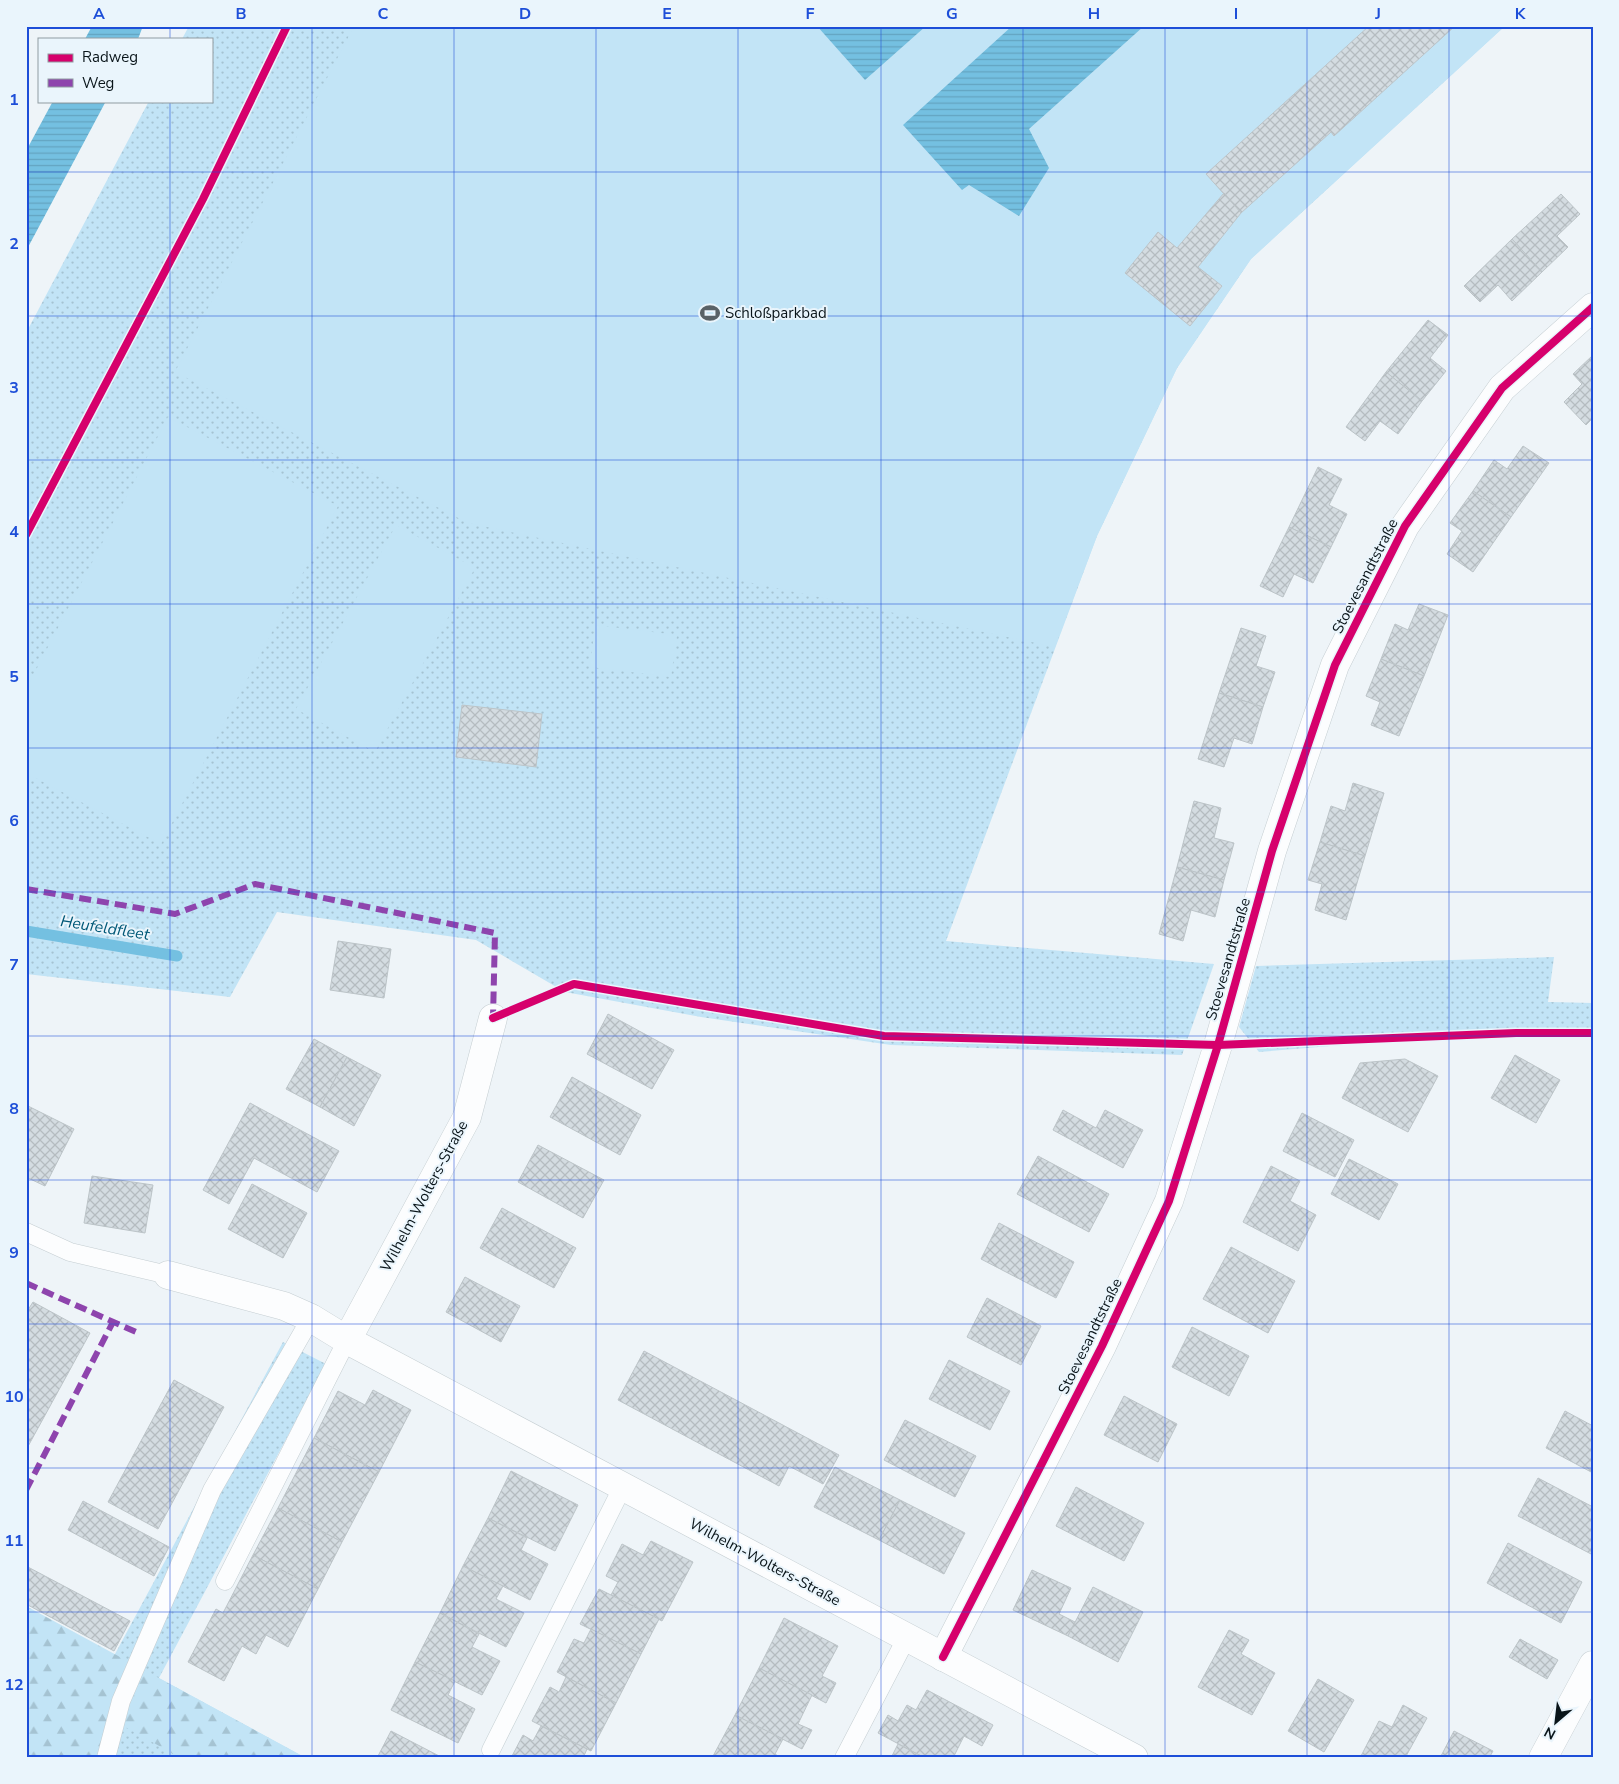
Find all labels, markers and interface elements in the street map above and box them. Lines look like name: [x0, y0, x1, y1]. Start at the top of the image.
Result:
text: A: [93, 3, 105, 25]
text: B: [235, 3, 247, 25]
text: C: [378, 3, 389, 25]
text: D: [519, 3, 531, 25]
text: E: [662, 3, 672, 25]
text: F: [806, 3, 815, 25]
text: G: [946, 3, 958, 25]
text: H: [1088, 3, 1100, 25]
text: I: [1234, 3, 1238, 25]
text: J: [1374, 3, 1381, 25]
text: K: [1515, 3, 1527, 25]
legend: [38, 38, 212, 102]
text: Radweg: [82, 47, 138, 67]
text: Weg: [82, 73, 114, 93]
text: 1: [9, 89, 19, 111]
text: 2: [9, 233, 19, 255]
sports icon: Schloßparkbad: [699, 302, 721, 324]
place label: Schloßparkbad: [725, 303, 827, 323]
text: 3: [9, 377, 19, 399]
street label: Stoevesandtstraße: [1327, 515, 1403, 637]
text: 4: [9, 521, 19, 543]
text: 5: [9, 666, 19, 688]
text: 6: [9, 810, 19, 832]
street label: Stoevesandtstraße: [1201, 895, 1255, 1023]
water label: Heufeldfleet: [59, 910, 151, 946]
text: 7: [9, 954, 19, 976]
text: 8: [9, 1098, 19, 1120]
street label: Wilhelm-Wolters-Straße: [376, 1117, 472, 1275]
text: 9: [9, 1242, 19, 1264]
street label: Stoevesandtstraße: [1053, 1275, 1127, 1397]
text: 10: [4, 1386, 24, 1408]
street label: Wilhelm-Wolters-Straße: [686, 1514, 844, 1610]
text: 11: [4, 1530, 24, 1552]
text: 12: [4, 1674, 24, 1696]
north arrow: [1532, 1696, 1582, 1746]
text: N: [1541, 1722, 1559, 1744]

